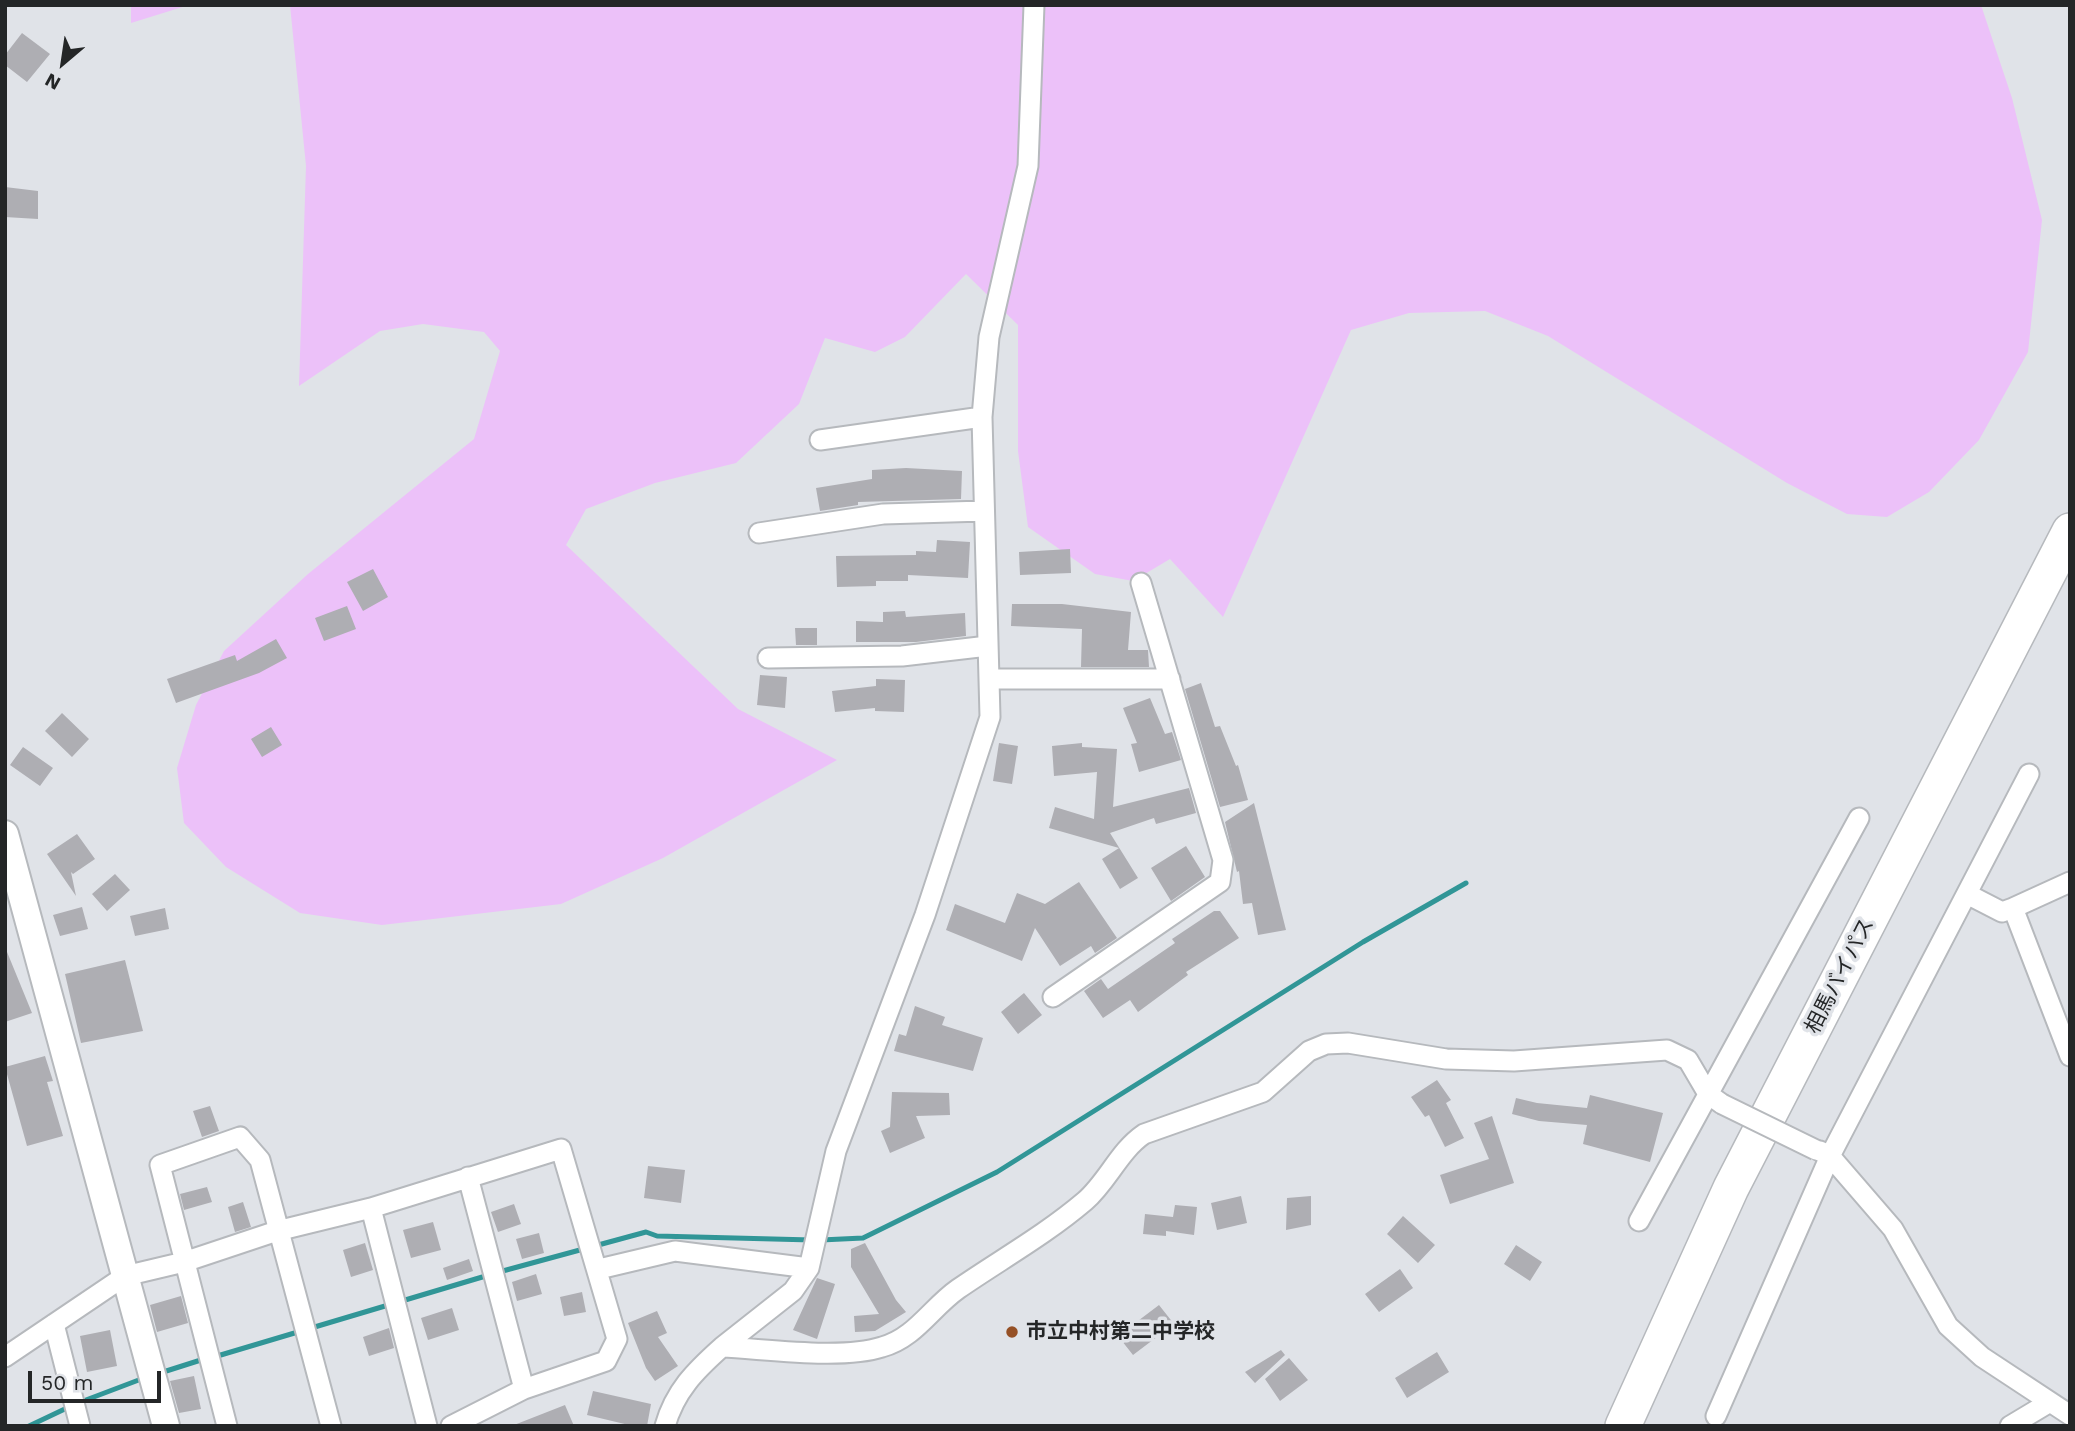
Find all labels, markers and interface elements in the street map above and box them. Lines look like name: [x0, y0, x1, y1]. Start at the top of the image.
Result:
north arrow: [28, 28, 98, 98]
text: N: [41, 68, 64, 95]
street label: 相馬バイパス: [1800, 914, 1880, 1038]
place label: 市立中村第二中学校: [1026, 1319, 1215, 1345]
marker: 市立中村第二中学校: [1004, 1324, 1020, 1340]
scale bar: [32, 1358, 164, 1402]
text: 50 m: [41, 1370, 93, 1395]

